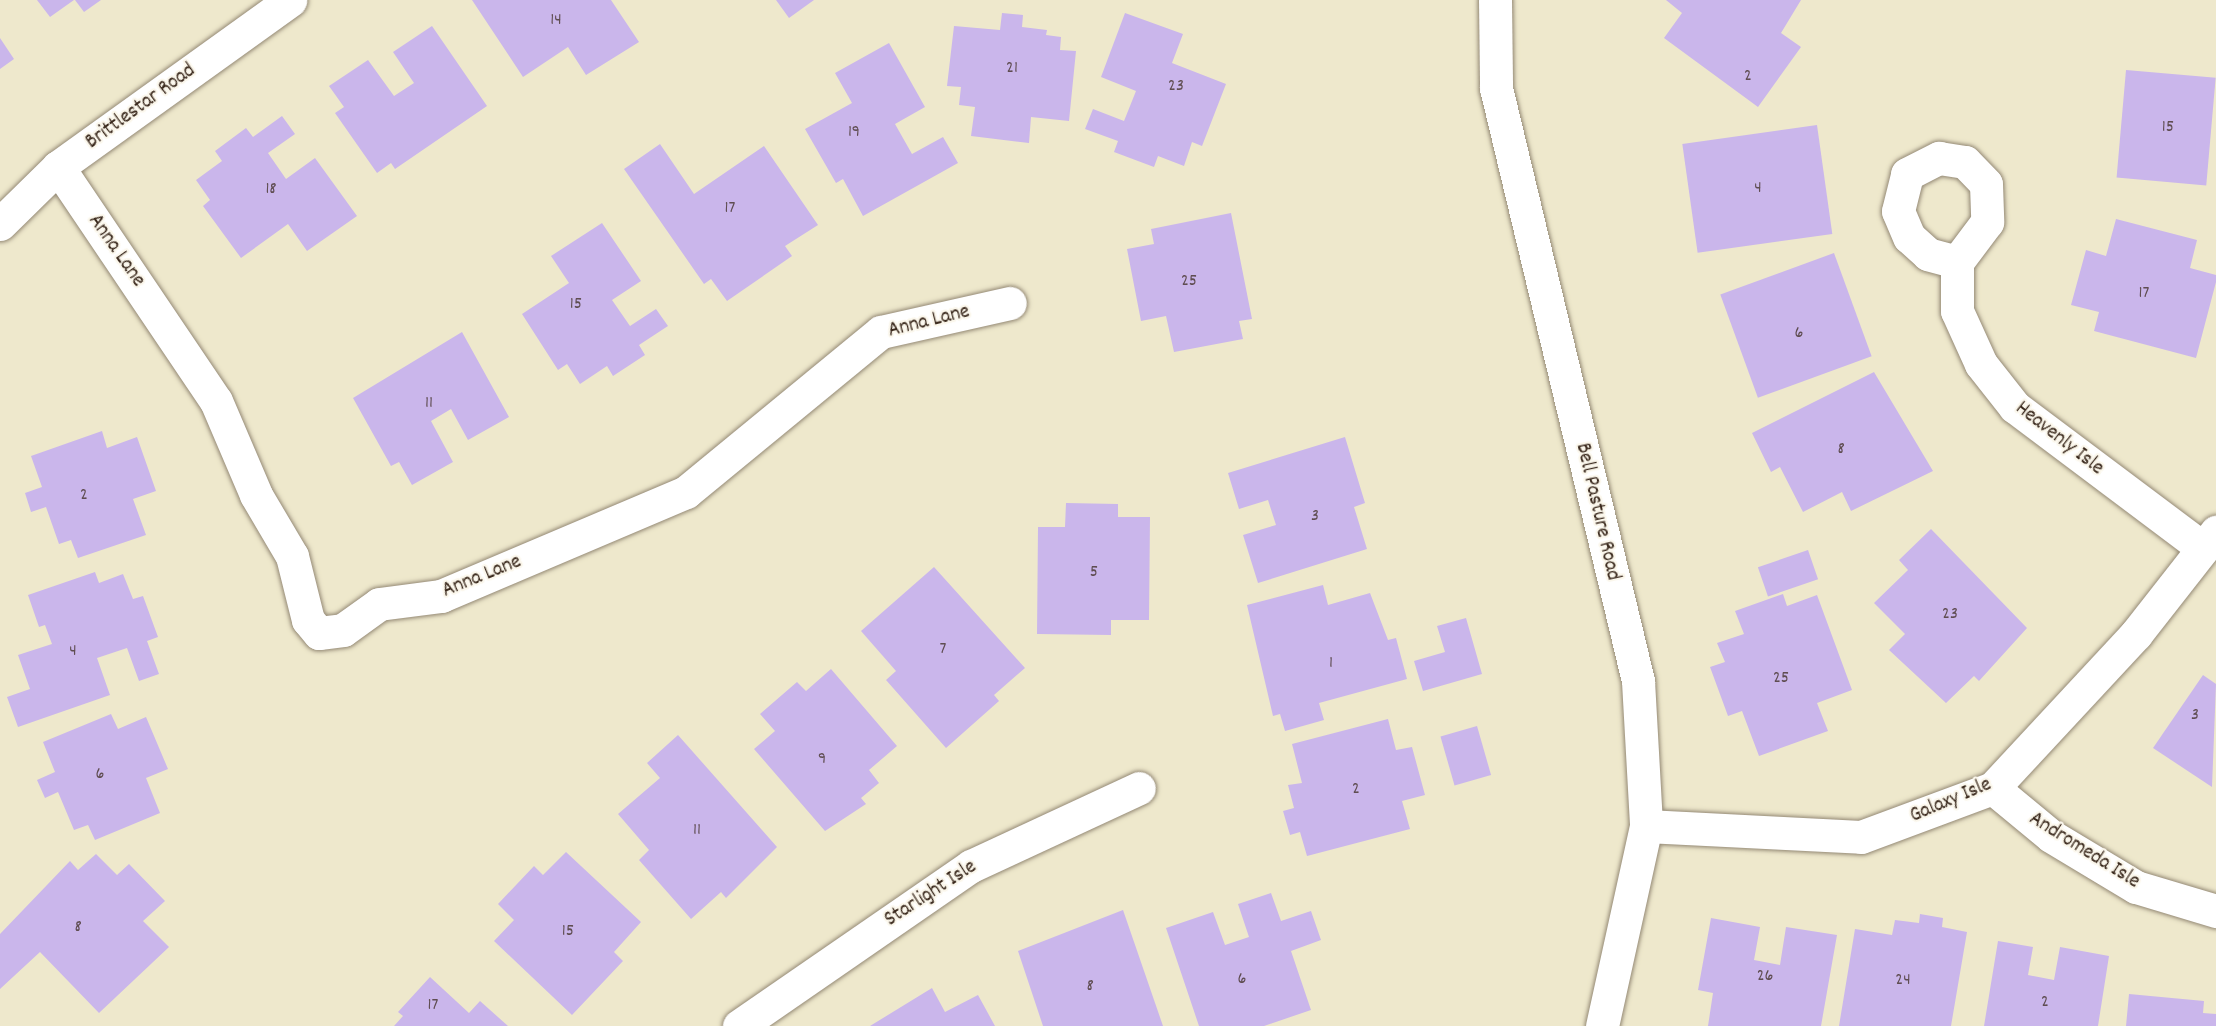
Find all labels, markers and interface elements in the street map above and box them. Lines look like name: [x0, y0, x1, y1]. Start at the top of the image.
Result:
house number: 14: [550, 10, 562, 32]
house number: 21: [1006, 58, 1018, 80]
street label: Brittlestar Road: [81, 59, 201, 155]
house number: 2: [1744, 66, 1752, 88]
house number: 23: [1168, 76, 1184, 98]
house number: 15: [2162, 117, 2174, 139]
house number: 19: [848, 122, 860, 144]
house number: 4: [1754, 178, 1762, 200]
house number: 18: [265, 179, 277, 201]
house number: 17: [725, 198, 735, 220]
street label: Anna Lane: [82, 210, 150, 292]
house number: 25: [1181, 271, 1197, 293]
house number: 17: [2139, 283, 2149, 305]
house number: 15: [570, 294, 582, 316]
street label: Anna Lane: [886, 300, 972, 344]
house number: 6: [1795, 323, 1803, 345]
house number: 11: [425, 393, 433, 415]
street label: Heavenly Isle: [2010, 397, 2108, 481]
house number: 8: [1837, 439, 1845, 461]
street label: Bell Pasture Road: [1569, 441, 1625, 583]
house number: 2: [80, 485, 88, 507]
house number: 3: [1311, 506, 1319, 528]
street label: Anna Lane: [439, 550, 525, 604]
house number: 5: [1090, 562, 1098, 584]
house number: 23: [1942, 604, 1958, 626]
house number: 7: [940, 639, 946, 661]
house number: 4: [69, 641, 77, 663]
house number: 1: [1329, 653, 1333, 675]
house number: 25: [1773, 668, 1789, 690]
house number: 3: [2191, 705, 2199, 727]
house number: 9: [818, 749, 826, 771]
house number: 6: [96, 764, 104, 786]
street label: Galaxy Isle: [1906, 773, 1996, 829]
house number: 2: [1352, 779, 1360, 801]
street label: Andromeda Isle: [2024, 807, 2144, 895]
house number: 11: [693, 820, 701, 842]
street label: Starlight Isle: [880, 855, 982, 933]
house number: 8: [74, 917, 82, 939]
house number: 15: [562, 921, 574, 943]
house number: 26: [1757, 966, 1773, 988]
house number: 6: [1238, 969, 1246, 991]
house number: 24: [1895, 970, 1911, 992]
house number: 8: [1086, 976, 1094, 998]
house number: 2: [2041, 992, 2049, 1014]
house number: 17: [428, 995, 438, 1017]

